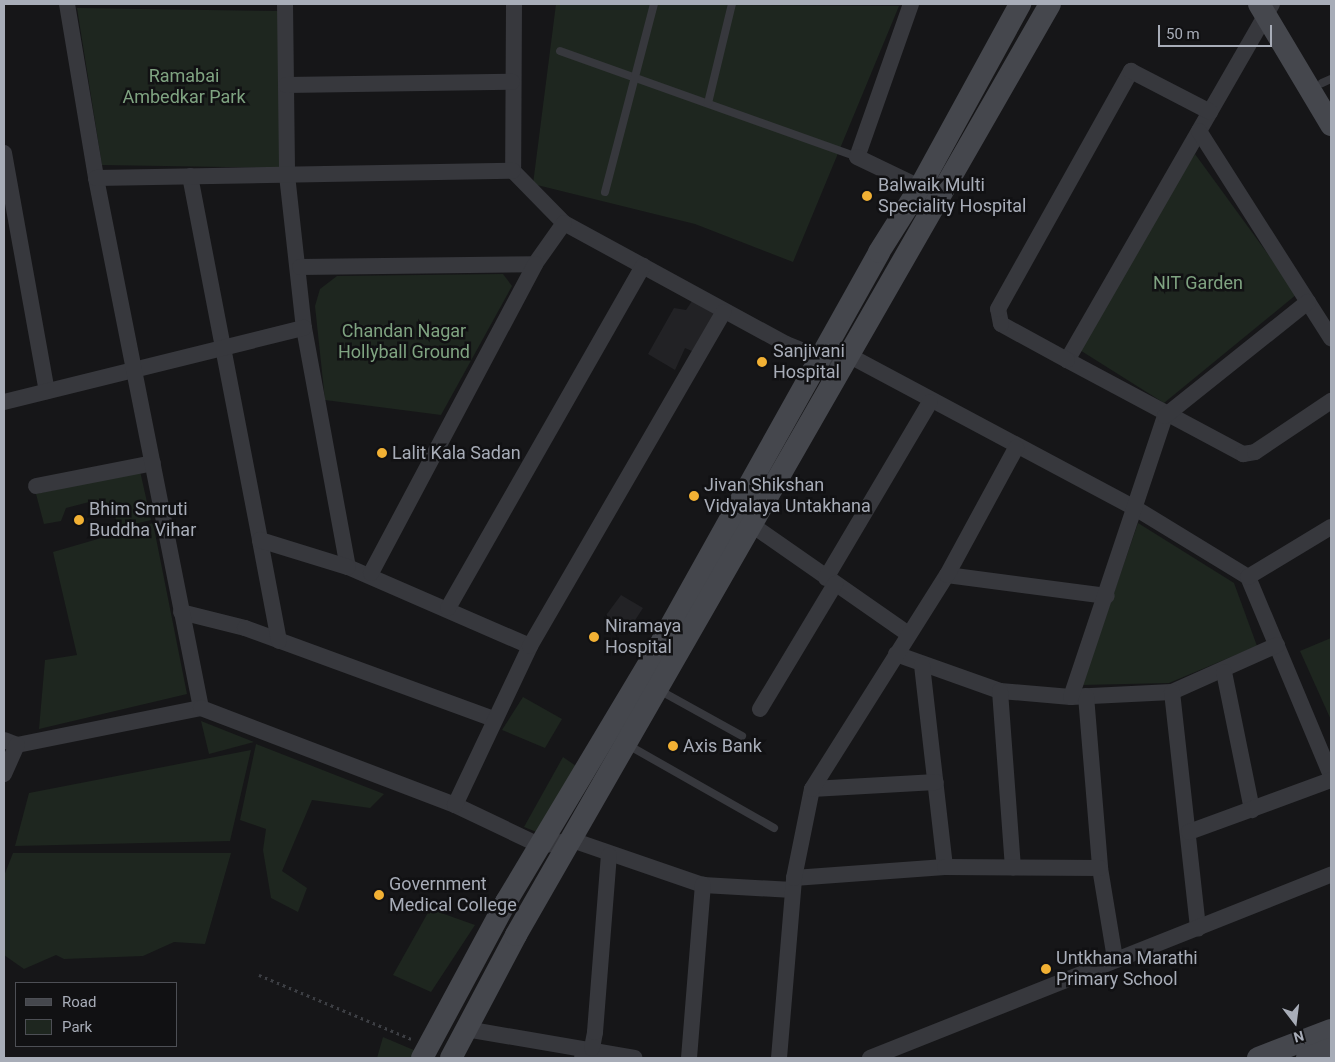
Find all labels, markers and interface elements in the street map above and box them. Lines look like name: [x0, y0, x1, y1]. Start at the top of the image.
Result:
scale bar: [1160, 15, 1274, 47]
text: 50 m: [1166, 25, 1200, 43]
park label: Ramabai Ambedkar Park: [122, 66, 246, 108]
place label: Balwaik Multi Speciality Hospital: [878, 175, 1026, 218]
marker: Balwaik Multi Speciality Hospital: [860, 189, 874, 203]
park label: NIT Garden: [1153, 272, 1243, 294]
park label: Chandan Nagar Hollyball Ground: [338, 321, 470, 364]
place label: Sanjivani Hospital: [773, 341, 845, 384]
marker: Sanjivani Hospital: [755, 355, 769, 369]
place label: Lalit Kala Sadan: [392, 442, 521, 464]
marker: Lalit Kala Sadan: [376, 447, 388, 459]
place label: Jivan Shikshan Vidyalaya Untakhana: [704, 475, 871, 518]
marker: Jivan Shikshan Vidyalaya Untakhana: [688, 490, 700, 502]
place label: Bhim Smruti Buddha Vihar: [89, 499, 196, 542]
marker: Bhim Smruti Buddha Vihar: [73, 514, 85, 526]
place label: Niramaya Hospital: [605, 616, 681, 659]
marker: Niramaya Hospital: [587, 630, 601, 644]
place label: Axis Bank: [683, 735, 762, 757]
marker: Axis Bank: [667, 740, 679, 752]
place label: Government Medical College: [389, 874, 517, 916]
marker: Government Medical College: [373, 889, 385, 901]
place label: Untkhana Marathi Primary School: [1056, 948, 1198, 991]
marker: Untkhana Marathi Primary School: [1040, 963, 1052, 975]
legend: [15, 982, 178, 1047]
text: Road: [62, 993, 96, 1011]
north arrow: [1270, 997, 1320, 1047]
text: Park: [62, 1018, 92, 1036]
text: N: [1292, 1027, 1306, 1045]

